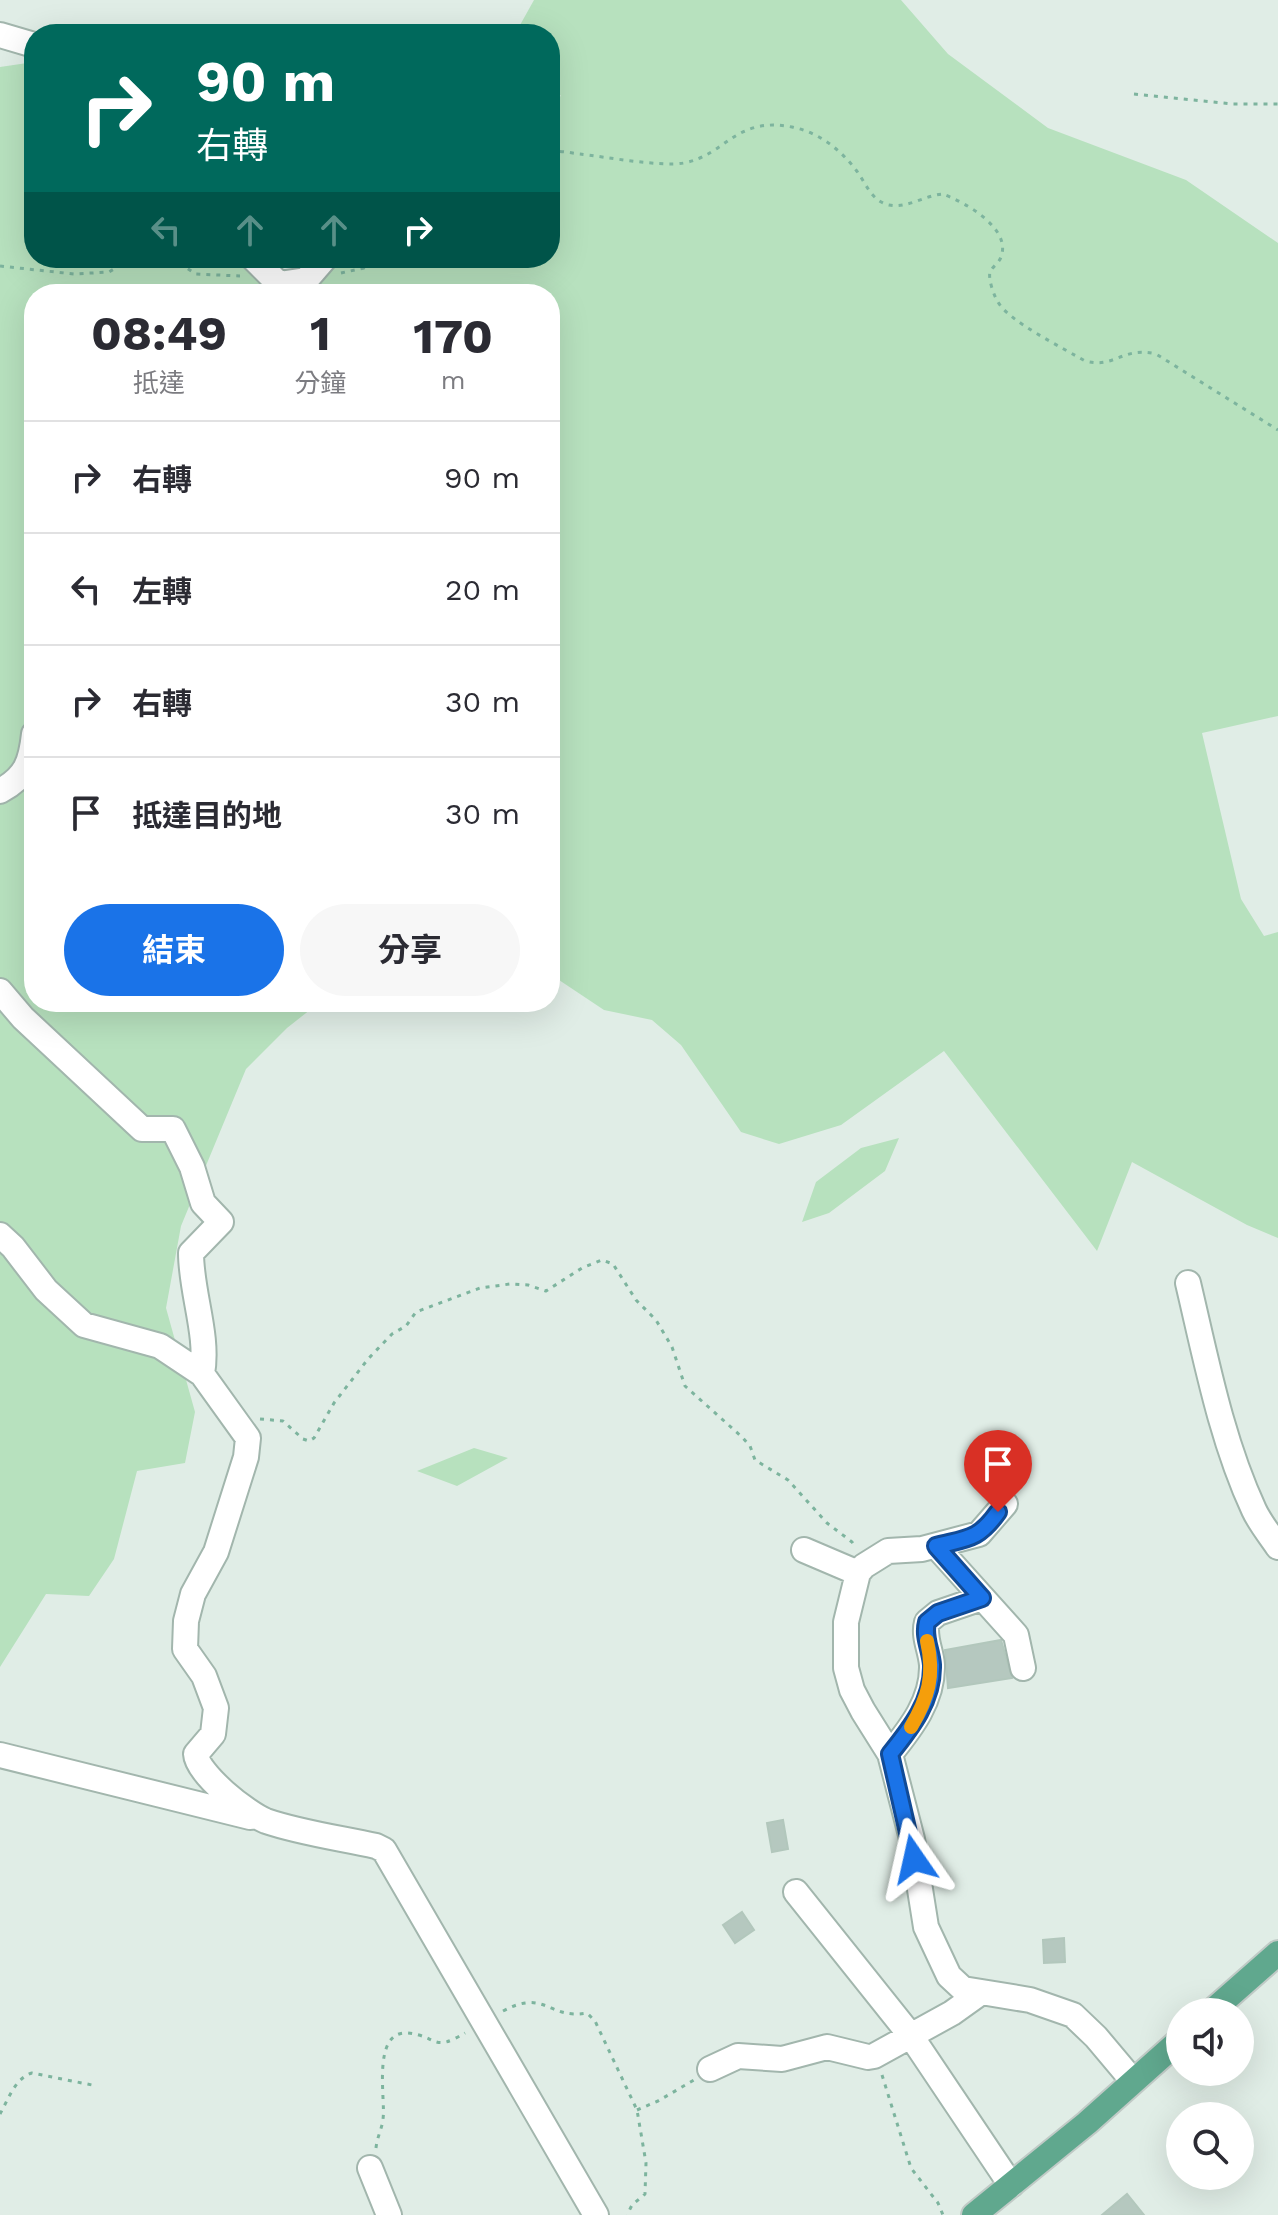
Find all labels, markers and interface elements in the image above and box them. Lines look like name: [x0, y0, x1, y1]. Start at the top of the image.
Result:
text: 90 m: [196, 49, 335, 115]
icon: right: [64, 56, 168, 160]
text: 右轉: [196, 125, 268, 167]
icon: left: [144, 208, 188, 252]
icon: ahead: [228, 208, 272, 252]
icon: ahead: [312, 208, 356, 252]
icon: right: [396, 208, 440, 252]
text: 08:49: [91, 305, 227, 362]
text: 1: [310, 305, 331, 362]
text: 170: [413, 308, 493, 365]
text: m: [441, 365, 466, 395]
text: 抵達: [133, 368, 185, 398]
text: 分鐘: [294, 368, 346, 398]
icon: right: [64, 455, 108, 499]
text: 90 m: [444, 460, 520, 495]
text: 右轉: [132, 462, 192, 497]
icon: left: [64, 567, 108, 611]
text: 20 m: [445, 572, 520, 607]
text: 左轉: [132, 574, 192, 609]
icon: right: [64, 679, 108, 723]
text: 30 m: [445, 684, 520, 719]
text: 右轉: [132, 686, 192, 721]
icon: arrive: [64, 791, 108, 835]
text: 30 m: [445, 796, 520, 831]
text: 抵達目的地: [132, 798, 282, 833]
button: 結束: [64, 904, 284, 996]
button: 分享: [300, 904, 520, 996]
pin: [964, 1430, 1032, 1512]
icon: arrive: [976, 1442, 1020, 1486]
position arrow: [872, 1817, 956, 1901]
map controls: [1166, 1998, 1254, 2190]
button: sound: [1166, 1998, 1254, 2086]
button: search: [1166, 2102, 1254, 2190]

